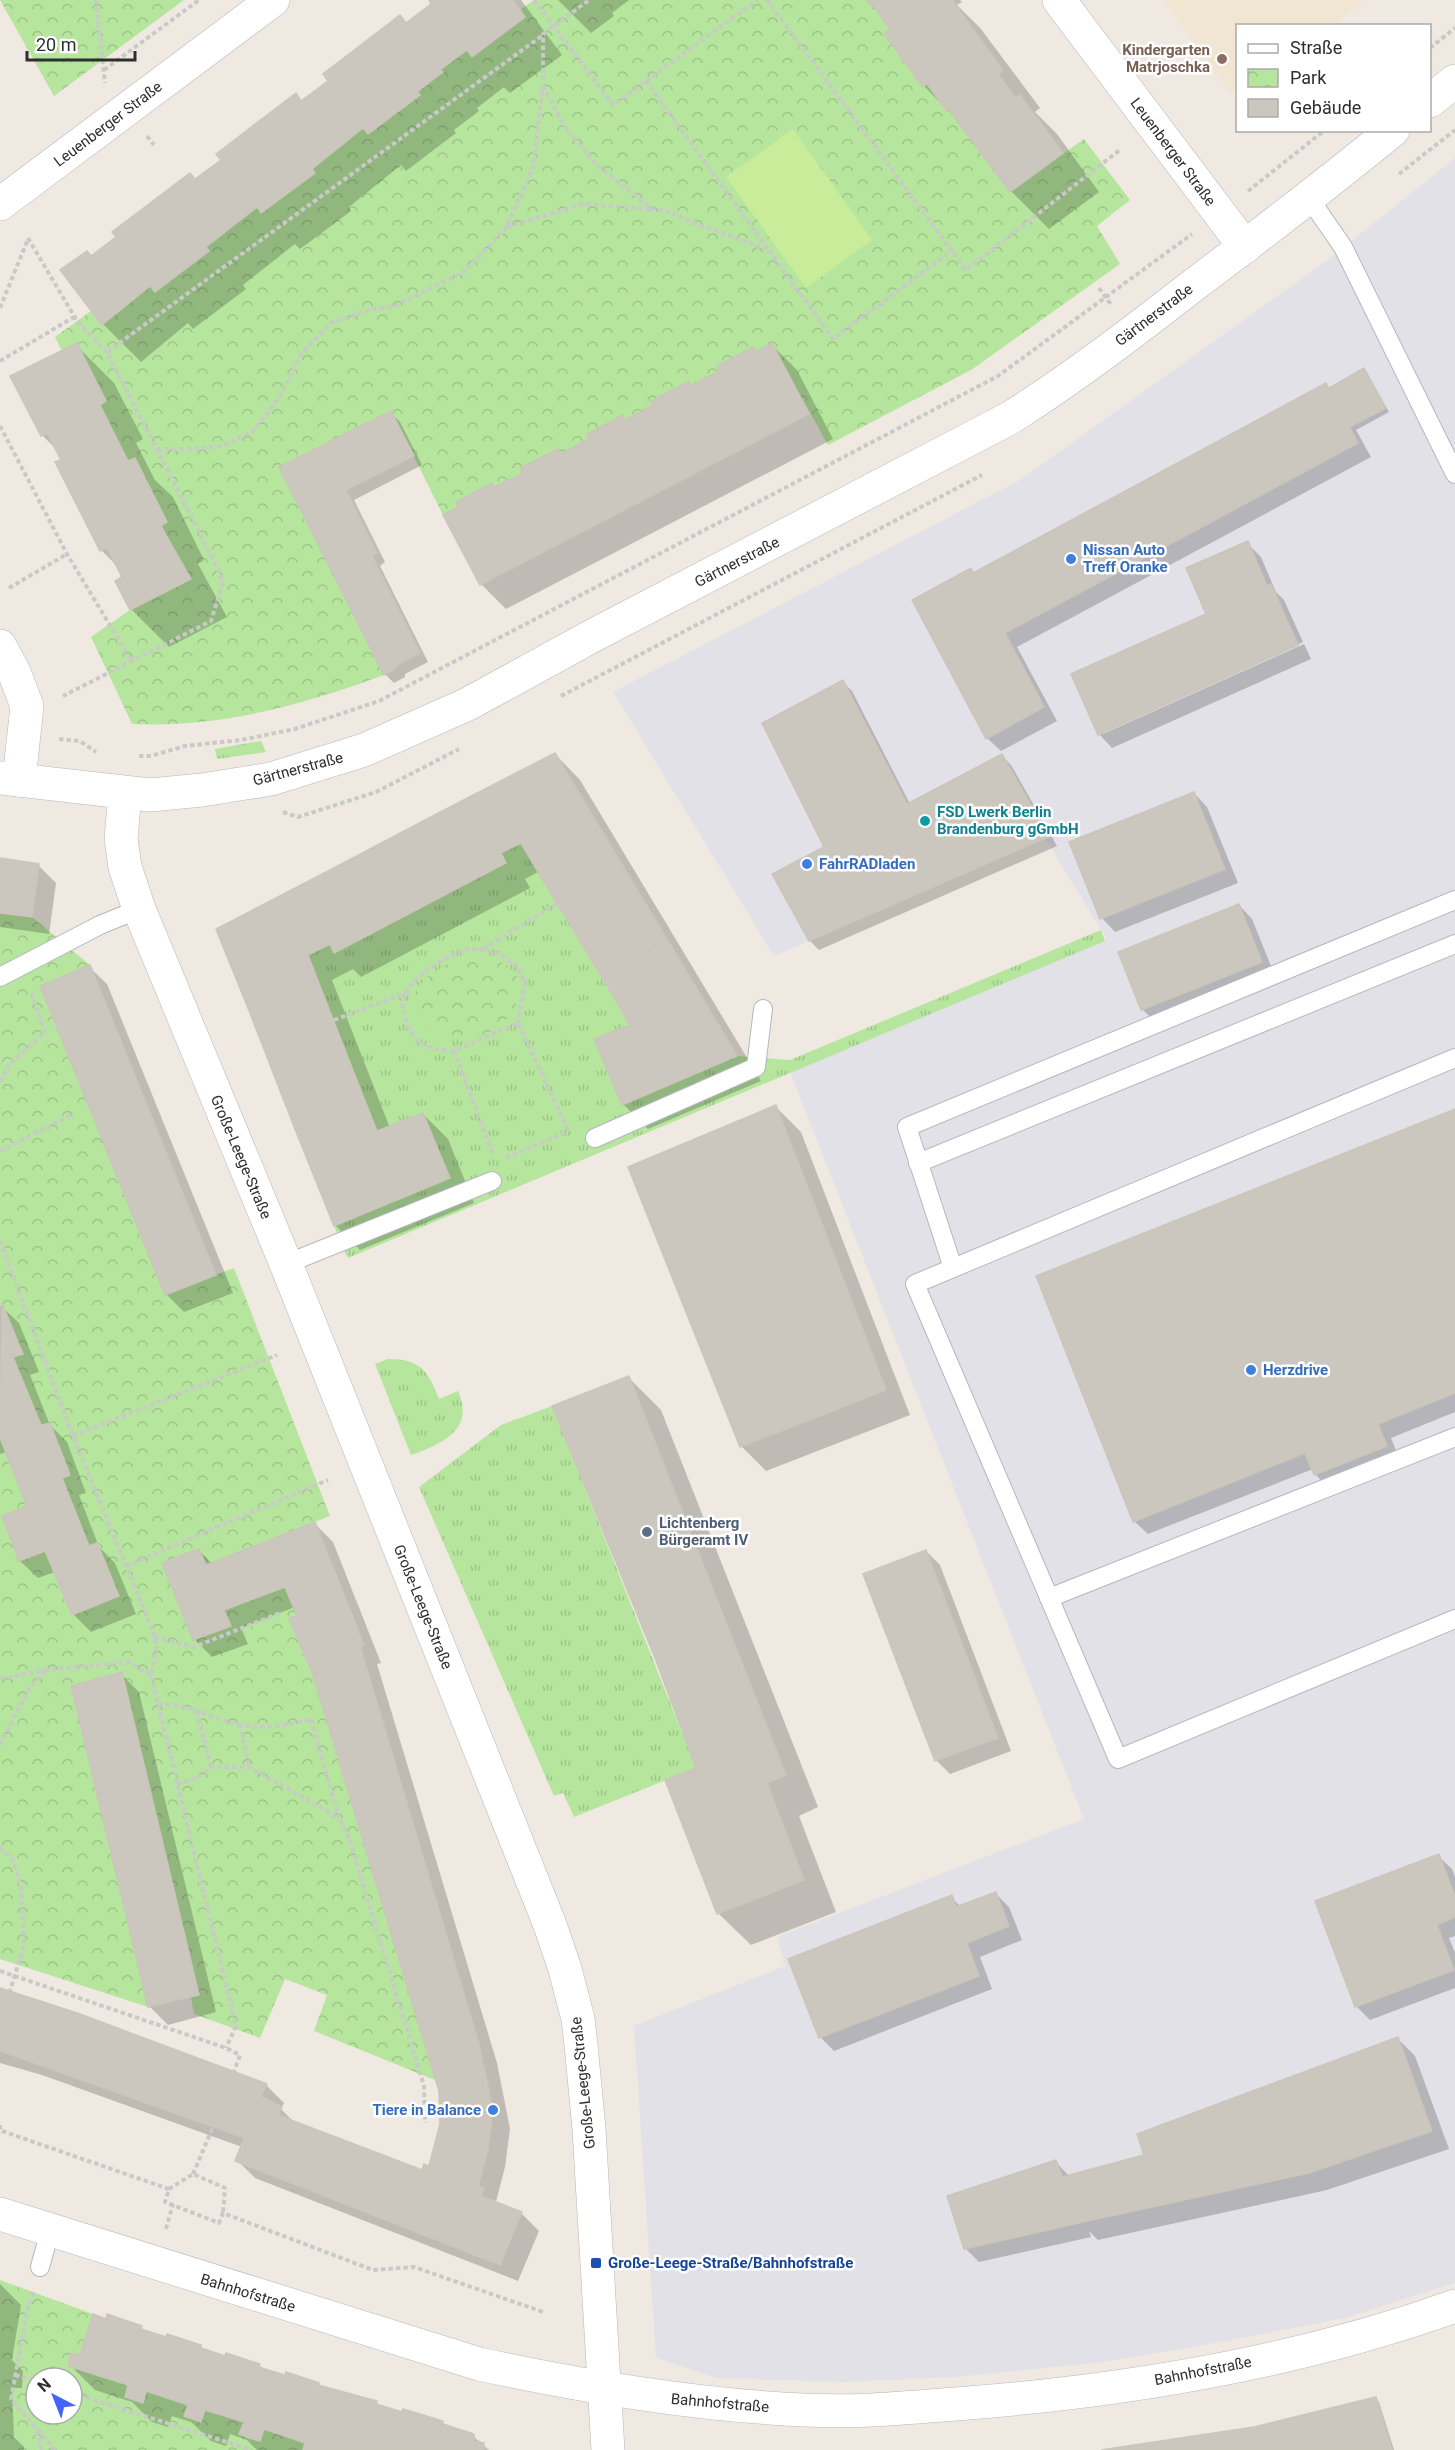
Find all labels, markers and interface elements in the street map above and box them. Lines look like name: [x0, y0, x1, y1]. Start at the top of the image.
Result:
scale bar: [27, 24, 135, 62]
legend: [1236, 24, 1431, 132]
text: 20 m: [36, 34, 76, 55]
text: Straße: [1290, 37, 1342, 58]
place label: Kindergarten Matrjoschka: [1122, 41, 1210, 76]
marker: Kindergarten Matrjoschka: [1215, 52, 1229, 66]
text: Park: [1290, 67, 1327, 88]
street label: Leuenberger Straße: [50, 77, 166, 171]
street label: Leuenberger Straße: [1126, 94, 1220, 210]
text: Gebäude: [1290, 97, 1361, 118]
street label: Gärtnerstraße: [1112, 280, 1196, 350]
street label: Gärtnerstraße: [692, 533, 782, 591]
place label: Nissan Auto Treff Oranke: [1083, 541, 1168, 576]
marker: Nissan Auto Treff Oranke: [1064, 552, 1078, 566]
street label: Gärtnerstraße: [251, 748, 345, 790]
place label: FSD Lwerk Berlin Brandenburg gGmbH: [937, 803, 1079, 838]
marker: FSD Lwerk Berlin Brandenburg gGmbH: [918, 814, 932, 828]
place label: FahrRADladen: [819, 855, 915, 873]
marker: FahrRADladen: [800, 857, 814, 871]
street label: Große-Leege-Straße: [207, 1092, 275, 1222]
place label: Herzdrive: [1263, 1361, 1328, 1379]
marker: Herzdrive: [1244, 1363, 1258, 1377]
place label: Lichtenberg Bürgeramt IV: [659, 1514, 748, 1549]
marker: Lichtenberg Bürgeramt IV: [640, 1525, 654, 1539]
street label: Große-Leege-Straße: [390, 1542, 456, 1672]
street label: Große-Leege-Straße: [567, 2016, 599, 2150]
place label: Tiere in Balance: [372, 2101, 481, 2119]
marker: Tiere in Balance: [486, 2103, 500, 2117]
place label: Große-Leege-Straße/Bahnhofstraße: [608, 2254, 853, 2272]
marker: Große-Leege-Straße/Bahnhofstraße: [589, 2256, 603, 2270]
street label: Bahnhofstraße: [198, 2270, 298, 2316]
street label: Bahnhofstraße: [1153, 2353, 1253, 2389]
north arrow: [24, 2366, 84, 2426]
text: N: [34, 2374, 55, 2396]
street label: Bahnhofstraße: [670, 2390, 770, 2416]

